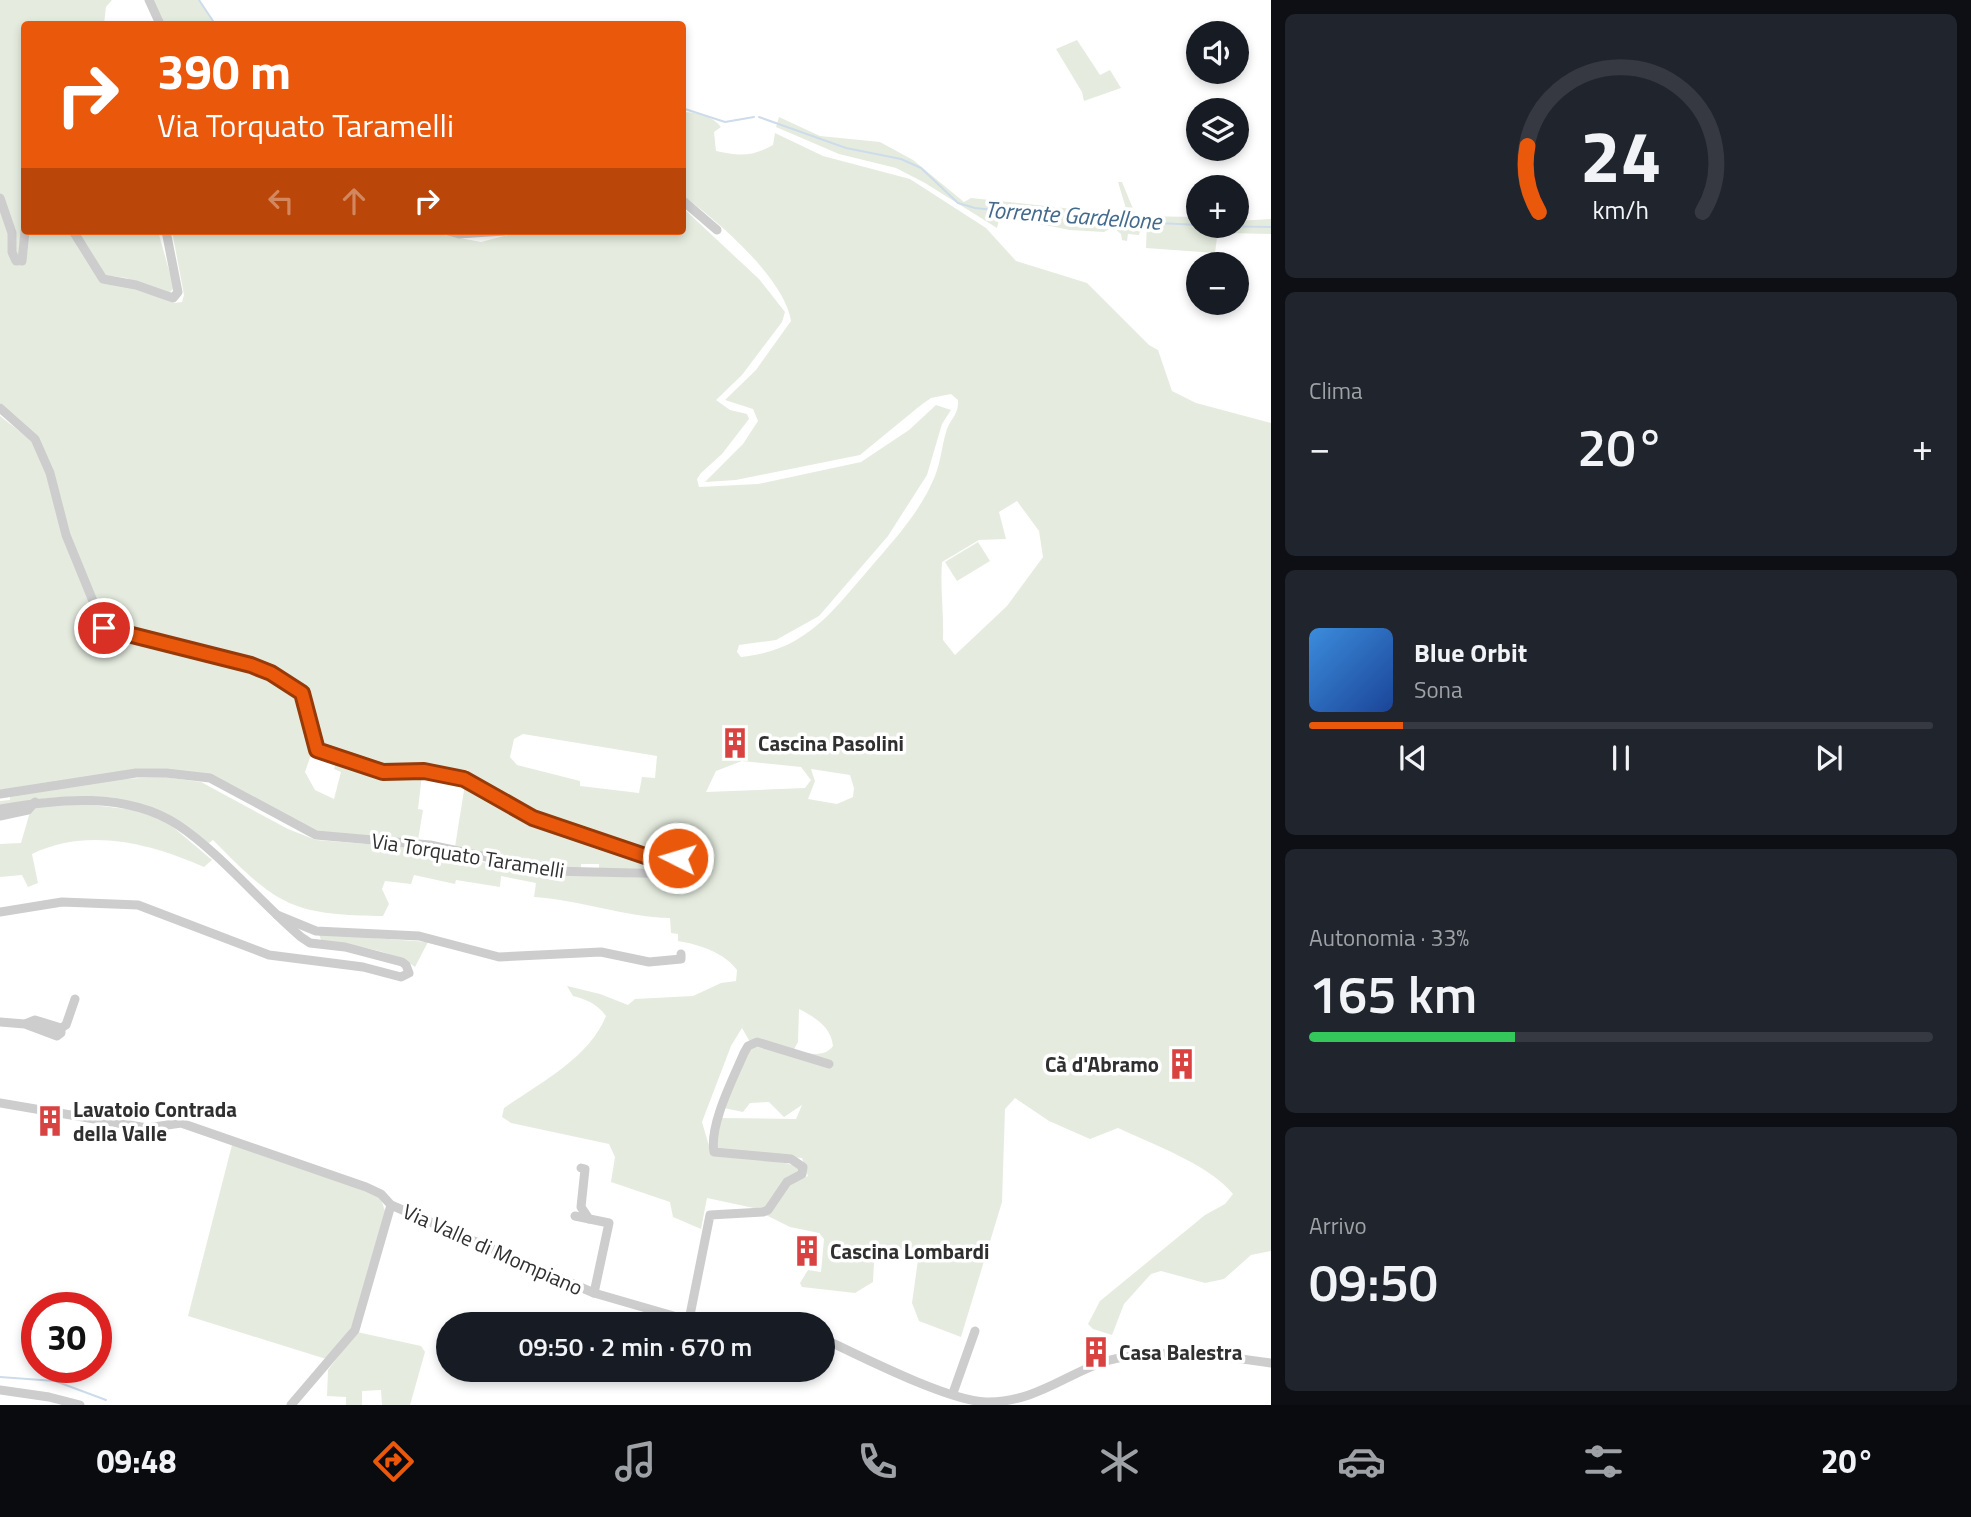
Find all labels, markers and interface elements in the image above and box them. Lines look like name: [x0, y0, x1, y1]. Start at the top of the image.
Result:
map controls: [1186, 21, 1249, 315]
button: sound: [1186, 21, 1249, 84]
text: 390 m: [157, 33, 291, 108]
icon: right: [42, 49, 133, 140]
button: layers: [1186, 98, 1249, 161]
text: 24: [1580, 100, 1662, 210]
text: Via Torquato Taramelli: [157, 101, 454, 149]
button: +: [1186, 175, 1249, 238]
icon: left: [262, 182, 300, 220]
icon: ahead: [335, 182, 373, 220]
icon: right: [408, 182, 446, 220]
water label: Torrente Gardellone: [984, 191, 1164, 239]
text: km/h: [1593, 191, 1649, 229]
button: −: [1186, 252, 1249, 315]
text: Clima: [1309, 373, 1363, 408]
text: 20°: [1577, 407, 1665, 486]
text: −: [1309, 418, 1330, 476]
text: +: [1912, 418, 1933, 476]
pin: [74, 598, 134, 658]
icon: arrive: [85, 609, 123, 647]
text: Blue Orbit: [1414, 633, 1527, 672]
text: Sona: [1414, 672, 1462, 707]
building icon: Cascina Pasolini: [718, 726, 752, 760]
place label: Cascina Pasolini: [758, 727, 904, 759]
icon: previous: [1394, 739, 1432, 777]
icon: pause: [1602, 739, 1640, 777]
icon: next: [1810, 739, 1848, 777]
position arrow: [641, 821, 715, 895]
street label: Via Torquato Taramelli: [369, 824, 567, 886]
text: Autonomia · 33%: [1309, 920, 1469, 955]
text: 165 km: [1309, 954, 1477, 1033]
building icon: Cà d'Abramo: [1165, 1047, 1199, 1081]
place label: Cà d'Abramo: [1045, 1048, 1159, 1080]
place label: Lavatoio Contrada della Valle: [73, 1093, 237, 1149]
building icon: Lavatoio Contrada della Valle: [33, 1104, 67, 1138]
street label: Via Valle di Mompiano: [398, 1195, 588, 1303]
text: Arrivo: [1309, 1208, 1367, 1243]
building icon: Cascina Lombardi: [790, 1234, 824, 1268]
place label: Cascina Lombardi: [830, 1235, 989, 1267]
text: 09:50: [1309, 1242, 1438, 1321]
speed limit sign: 30: [21, 1292, 112, 1383]
text: 09:50 · 2 min · 670 m: [519, 1327, 752, 1366]
building icon: Casa Balestra: [1079, 1335, 1113, 1369]
place label: Casa Balestra: [1119, 1336, 1243, 1368]
text: 09:48: [96, 1437, 176, 1485]
icon: directions: [369, 1437, 418, 1486]
icon: music: [611, 1437, 660, 1486]
icon: phone: [853, 1437, 902, 1486]
icon: climate: [1095, 1437, 1144, 1486]
icon: car: [1337, 1437, 1386, 1486]
icon: filters: [1579, 1437, 1628, 1486]
text: 20°: [1821, 1437, 1874, 1485]

